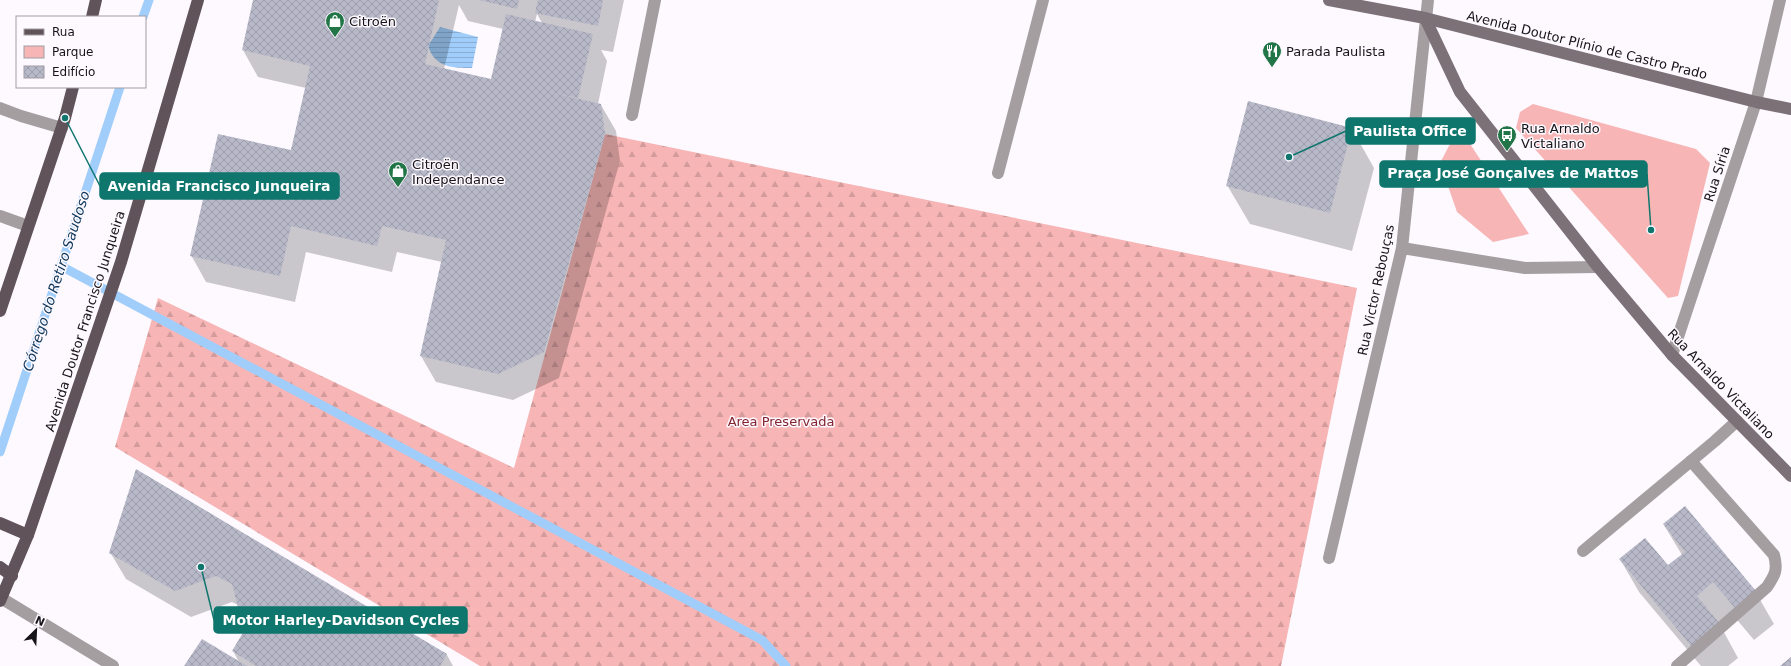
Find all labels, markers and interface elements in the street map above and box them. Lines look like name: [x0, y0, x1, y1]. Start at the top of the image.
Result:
street label: Avenida Doutor Plínio de Castro Prado: [1465, 8, 1709, 82]
shop icon: Citroën: [324, 10, 346, 38]
place label: Citroën: [349, 14, 396, 29]
legend: [16, 16, 146, 88]
text: Rua: [52, 25, 75, 39]
restaurant icon: Parada Paulista: [1261, 40, 1283, 68]
place label: Parada Paulista: [1286, 44, 1385, 59]
text: Parque: [52, 45, 93, 59]
text: Edifício: [52, 65, 95, 79]
callout: Paulista Office: [1346, 118, 1475, 144]
place label: Rua Arnaldo Victaliano: [1521, 121, 1600, 151]
text: Paulista Office: [1353, 123, 1467, 139]
bus stop icon: Rua Arnaldo Victaliano: [1496, 124, 1518, 152]
street label: Rua Síria: [1701, 144, 1733, 204]
place label: Citroën Independance: [412, 157, 504, 187]
shop icon: Citroën Independance: [387, 160, 409, 188]
callout: Praça José Gonçalves de Mattos: [1380, 161, 1647, 187]
text: Praça José Gonçalves de Mattos: [1387, 165, 1639, 181]
callout: Avenida Francisco Junqueira: [100, 173, 339, 199]
text: Avenida Francisco Junqueira: [107, 178, 331, 194]
water label: Córrego do Retiro Saudoso: [19, 189, 93, 373]
street label: Avenida Doutor Francisco Junqueira: [42, 209, 128, 433]
street label: Rua Victor Rebouças: [1355, 223, 1397, 357]
street label: Rua Arnaldo Victaliano: [1665, 326, 1777, 442]
park label: Area Preservada: [728, 414, 834, 429]
callout: Motor Harley-Davidson Cycles: [214, 607, 467, 633]
north arrow: [16, 610, 56, 650]
text: Motor Harley-Davidson Cycles: [222, 612, 460, 628]
text: N: [33, 614, 47, 629]

